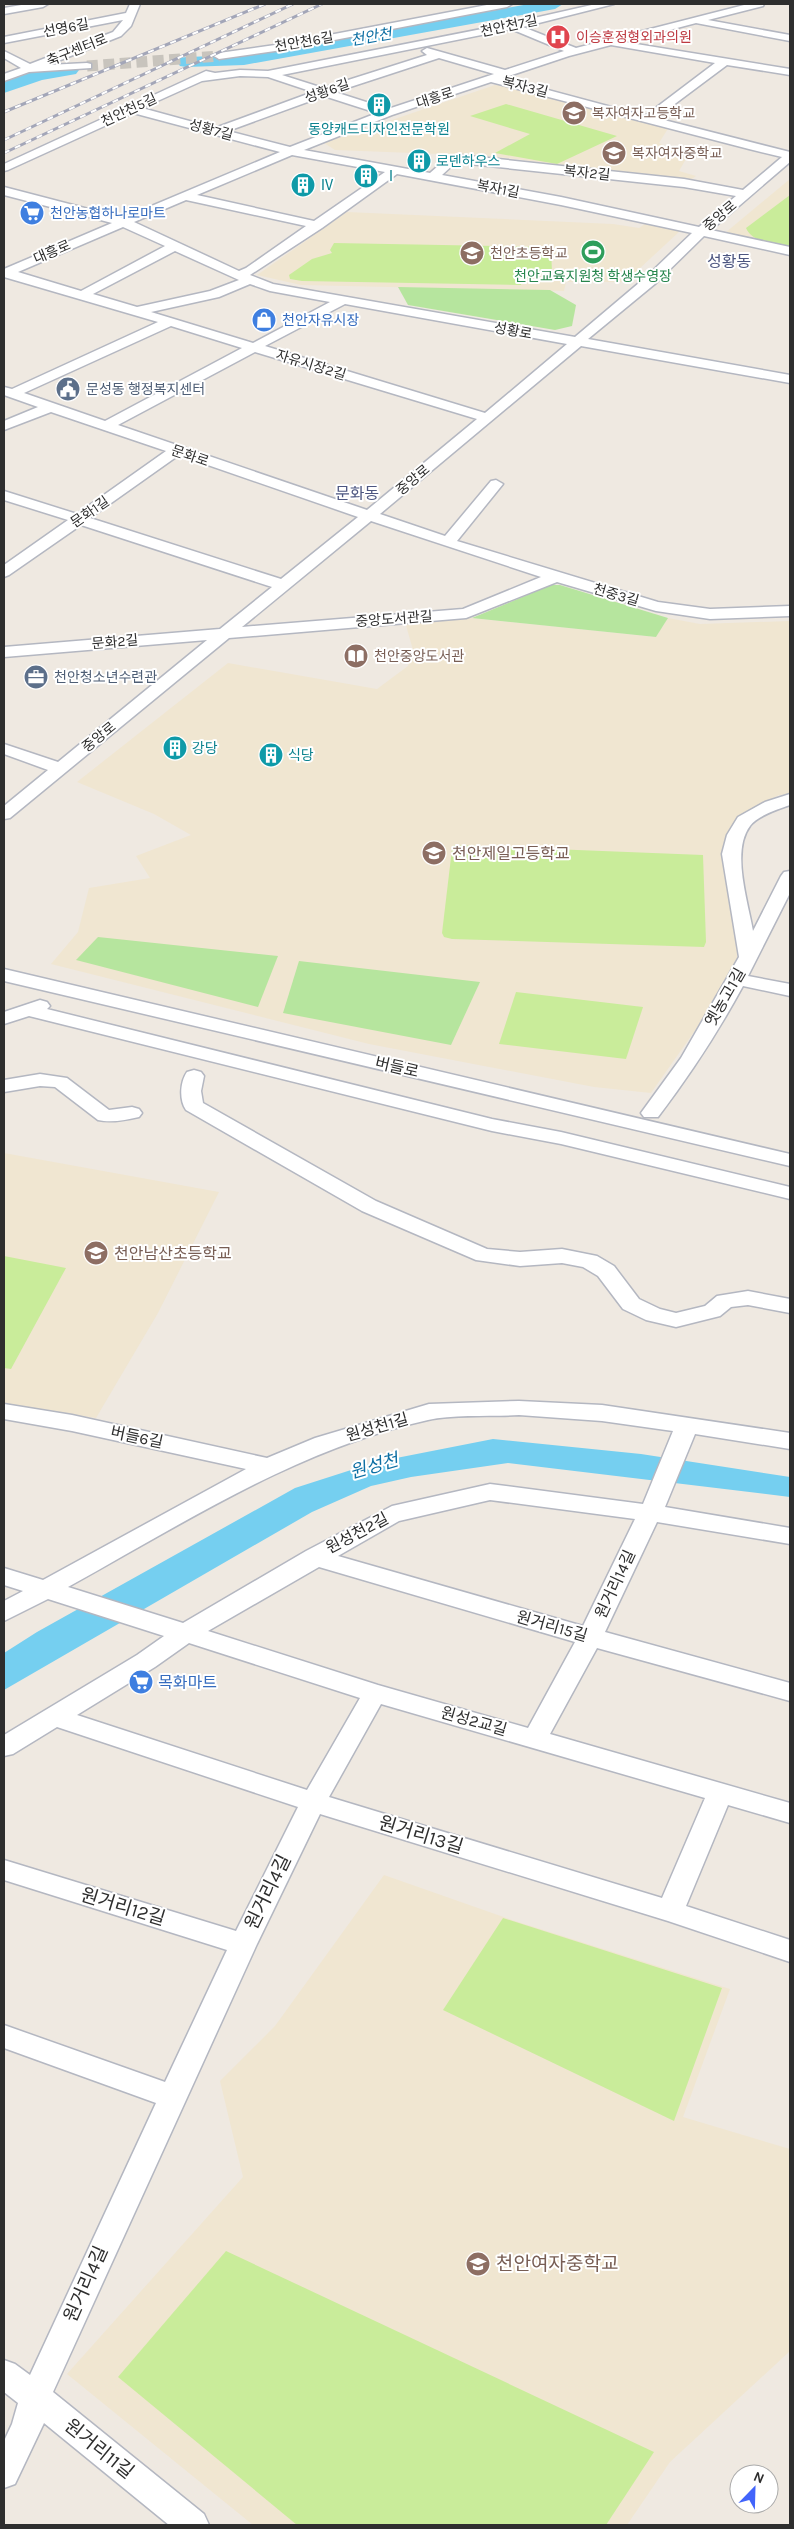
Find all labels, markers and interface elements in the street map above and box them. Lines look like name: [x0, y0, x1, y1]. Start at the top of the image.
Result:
street label: 천안천7길: [479, 12, 539, 40]
street label: 선영6길: [41, 15, 91, 41]
water label: 천안천: [349, 24, 395, 49]
hospital icon: 이승훈정형외과의원: [545, 24, 571, 50]
street label: 천안천6길: [273, 28, 335, 56]
place label: 이승훈정형외과의원: [576, 29, 692, 46]
street label: 축구센터로: [44, 30, 110, 70]
street label: 복자3길: [500, 73, 550, 101]
street label: 성황6길: [302, 75, 352, 107]
street label: 대흥로: [414, 84, 456, 112]
street label: 천안천5길: [98, 90, 160, 130]
building icon: 동양캐드디자인전문학원: [366, 92, 392, 118]
school or university icon: 복자여자고등학교: [561, 100, 587, 126]
place label: 복자여자고등학교: [592, 105, 695, 122]
street label: 성황7길: [187, 116, 235, 144]
place label: 동양캐드디자인전문학원: [308, 121, 450, 138]
school or university icon: 복자여자중학교: [601, 140, 627, 166]
place label: 복자여자중학교: [632, 145, 722, 162]
building icon: 로덴하우스: [406, 148, 432, 174]
place label: 로덴하우스: [436, 153, 501, 170]
street label: 복자2길: [563, 162, 611, 184]
building icon: Ⅰ: [353, 163, 379, 189]
place label: Ⅰ: [384, 168, 398, 185]
building icon: Ⅳ: [290, 172, 316, 198]
place label: Ⅳ: [320, 177, 334, 194]
street label: 복자1길: [475, 177, 521, 201]
street label: 중앙로: [700, 197, 740, 235]
supermarket icon: 천안농협하나로마트: [19, 200, 45, 226]
place label: 천안농협하나로마트: [50, 205, 166, 222]
street label: 대흥로: [31, 237, 73, 267]
sports icon: 천안교육지원청 학생수영장: [580, 239, 606, 265]
school or university icon: 천안초등학교: [459, 240, 485, 266]
place label: 천안초등학교: [490, 245, 567, 262]
district label: 성황동: [707, 252, 751, 271]
place label: 천안교육지원청 학생수영장: [514, 268, 672, 285]
shop icon: 천안자유시장: [251, 307, 277, 333]
place label: 천안자유시장: [282, 312, 359, 329]
street label: 성황로: [492, 319, 534, 343]
street label: 자유시장2길: [274, 346, 348, 384]
public building icon: 문성동 행정복지센터: [55, 376, 81, 402]
place label: 문성동 행정복지센터: [86, 381, 205, 398]
street label: 문화로: [169, 442, 211, 470]
street label: 중앙로: [393, 461, 433, 499]
district label: 문화동: [335, 484, 379, 503]
street label: 문화1길: [67, 493, 113, 531]
street label: 천중3길: [591, 580, 641, 610]
street label: 중앙도서관길: [355, 608, 433, 630]
street label: 문화2길: [91, 631, 139, 653]
library icon: 천안중앙도서관: [343, 643, 369, 669]
place label: 천안중앙도서관: [374, 648, 464, 665]
office icon: 천안청소년수련관: [23, 664, 49, 690]
place label: 천안청소년수련관: [54, 669, 157, 686]
street label: 중앙로: [79, 718, 119, 756]
building icon: 강당: [162, 735, 188, 761]
place label: 강당: [192, 740, 218, 757]
building icon: 식당: [258, 742, 284, 768]
place label: 식당: [288, 747, 314, 764]
school or university icon: 천안제일고등학교: [421, 840, 447, 866]
place label: 천안제일고등학교: [452, 844, 570, 863]
street label: 옛농고1길: [701, 964, 749, 1030]
street label: 버들로: [373, 1053, 421, 1081]
school or university icon: 천안남산초등학교: [83, 1240, 109, 1266]
place label: 천안남산초등학교: [114, 1244, 232, 1263]
street label: 원성천1길: [344, 1409, 410, 1445]
street label: 버들6길: [109, 1422, 165, 1452]
water label: 원성천: [347, 1448, 403, 1483]
street label: 원성천2길: [322, 1509, 392, 1557]
street label: 원거리14길: [591, 1547, 639, 1621]
street label: 원거리15길: [514, 1607, 590, 1645]
supermarket icon: 목화마트: [128, 1669, 154, 1695]
place label: 목화마트: [158, 1673, 217, 1692]
street label: 원성2교길: [439, 1702, 509, 1740]
street label: 원거리13길: [376, 1812, 466, 1858]
street label: 원거리4길: [240, 1851, 296, 1933]
street label: 원거리12길: [78, 1884, 168, 1930]
street label: 원거리4길: [60, 2243, 112, 2325]
school or university icon: 천안여자중학교: [465, 2251, 491, 2277]
place label: 천안여자중학교: [496, 2253, 618, 2275]
street label: 원거리11길: [60, 2414, 138, 2484]
north arrow: [729, 2464, 779, 2514]
text: N: [751, 2468, 767, 2487]

